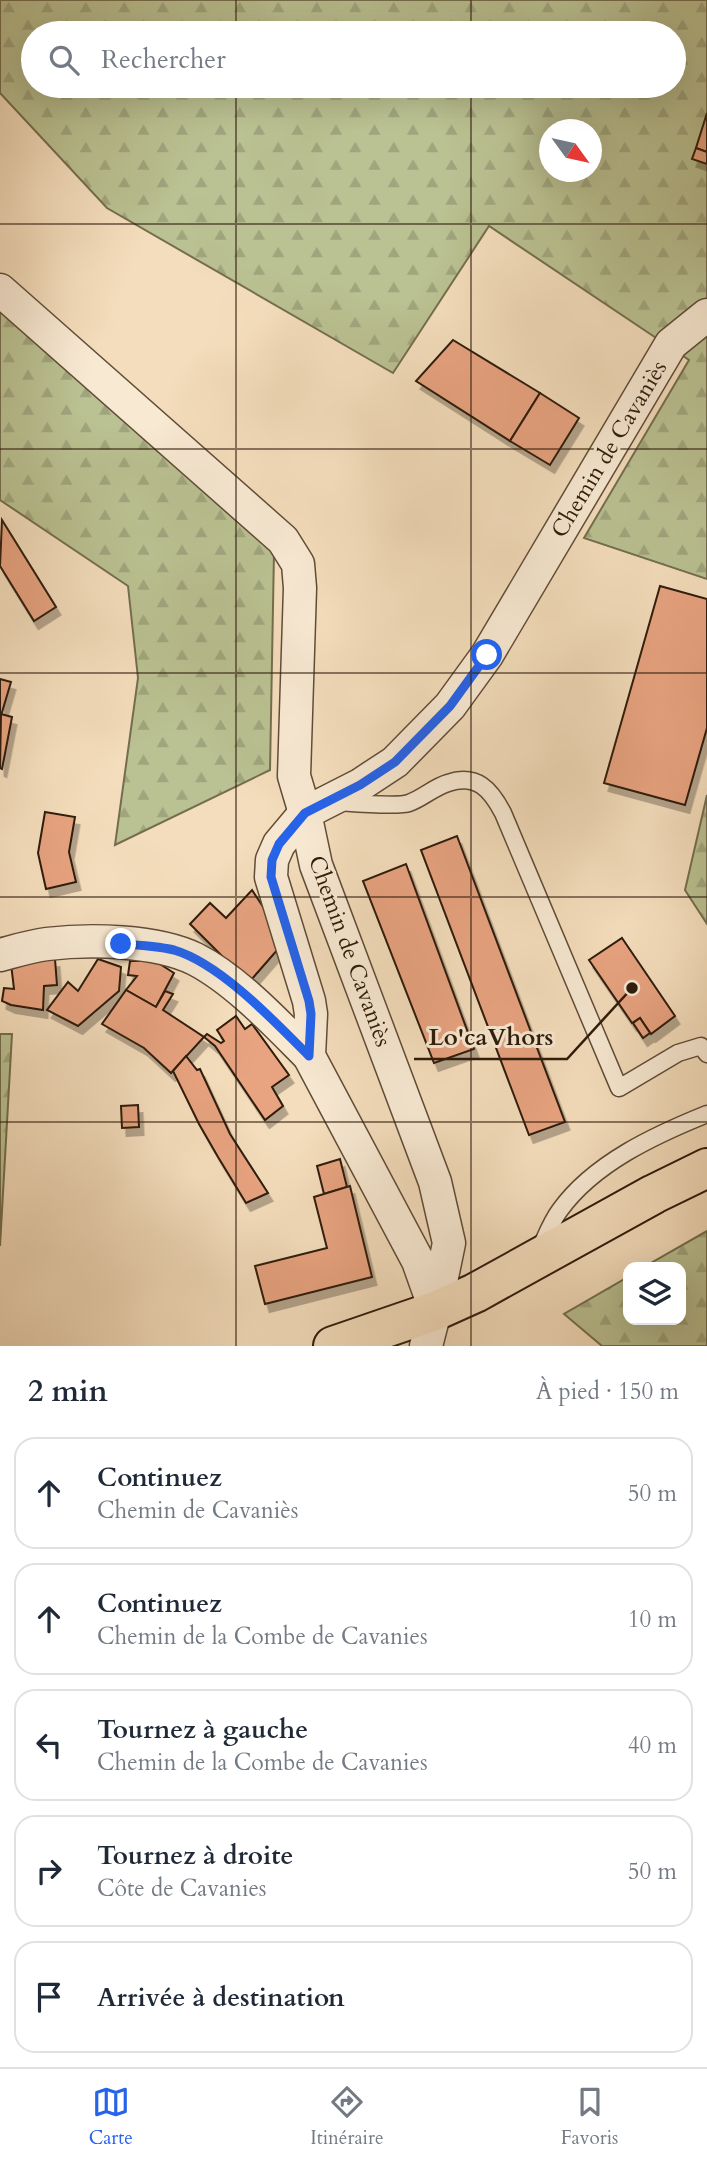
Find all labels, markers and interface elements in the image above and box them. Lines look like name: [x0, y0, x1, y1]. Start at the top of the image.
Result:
search box: [21, 21, 686, 98]
icon: search: [45, 41, 83, 79]
text: Rechercher: [101, 42, 226, 77]
north arrow: [539, 119, 602, 182]
street label: Chemin de Cavaniès: [544, 355, 674, 543]
route start: [471, 639, 502, 670]
street label: Chemin de Cavaniès: [301, 851, 399, 1051]
route end: [105, 928, 136, 959]
callout: Lo'caVhors: [414, 1014, 567, 1059]
text: Lo'caVhors: [429, 1021, 553, 1054]
map controls: [623, 1262, 686, 1325]
button: layers: [623, 1262, 686, 1325]
text: 2 min: [28, 1371, 108, 1412]
text: À pied · 150 m: [536, 1376, 679, 1407]
text: Continuez: [97, 1460, 222, 1495]
icon: ahead: [30, 1474, 68, 1512]
text: 50 m: [628, 1478, 677, 1509]
text: Chemin de Cavaniès: [97, 1495, 298, 1526]
text: Continuez: [97, 1586, 222, 1621]
icon: ahead: [30, 1600, 68, 1638]
text: 10 m: [628, 1604, 677, 1635]
text: Chemin de la Combe de Cavanies: [97, 1621, 428, 1652]
text: Tournez à gauche: [97, 1712, 308, 1747]
icon: left: [30, 1726, 68, 1764]
text: 40 m: [628, 1730, 677, 1761]
text: Chemin de la Combe de Cavanies: [97, 1747, 428, 1778]
text: Tournez à droite: [97, 1838, 293, 1873]
icon: right: [30, 1852, 68, 1890]
text: 50 m: [628, 1856, 677, 1887]
text: Côte de Cavanies: [97, 1873, 267, 1904]
icon: arrive: [30, 1978, 68, 2016]
text: Arrivée à destination: [97, 1980, 345, 2015]
tab: Carte: [89, 2083, 133, 2151]
tab: Itinéraire: [310, 2083, 384, 2151]
tab: Favoris: [561, 2083, 618, 2151]

